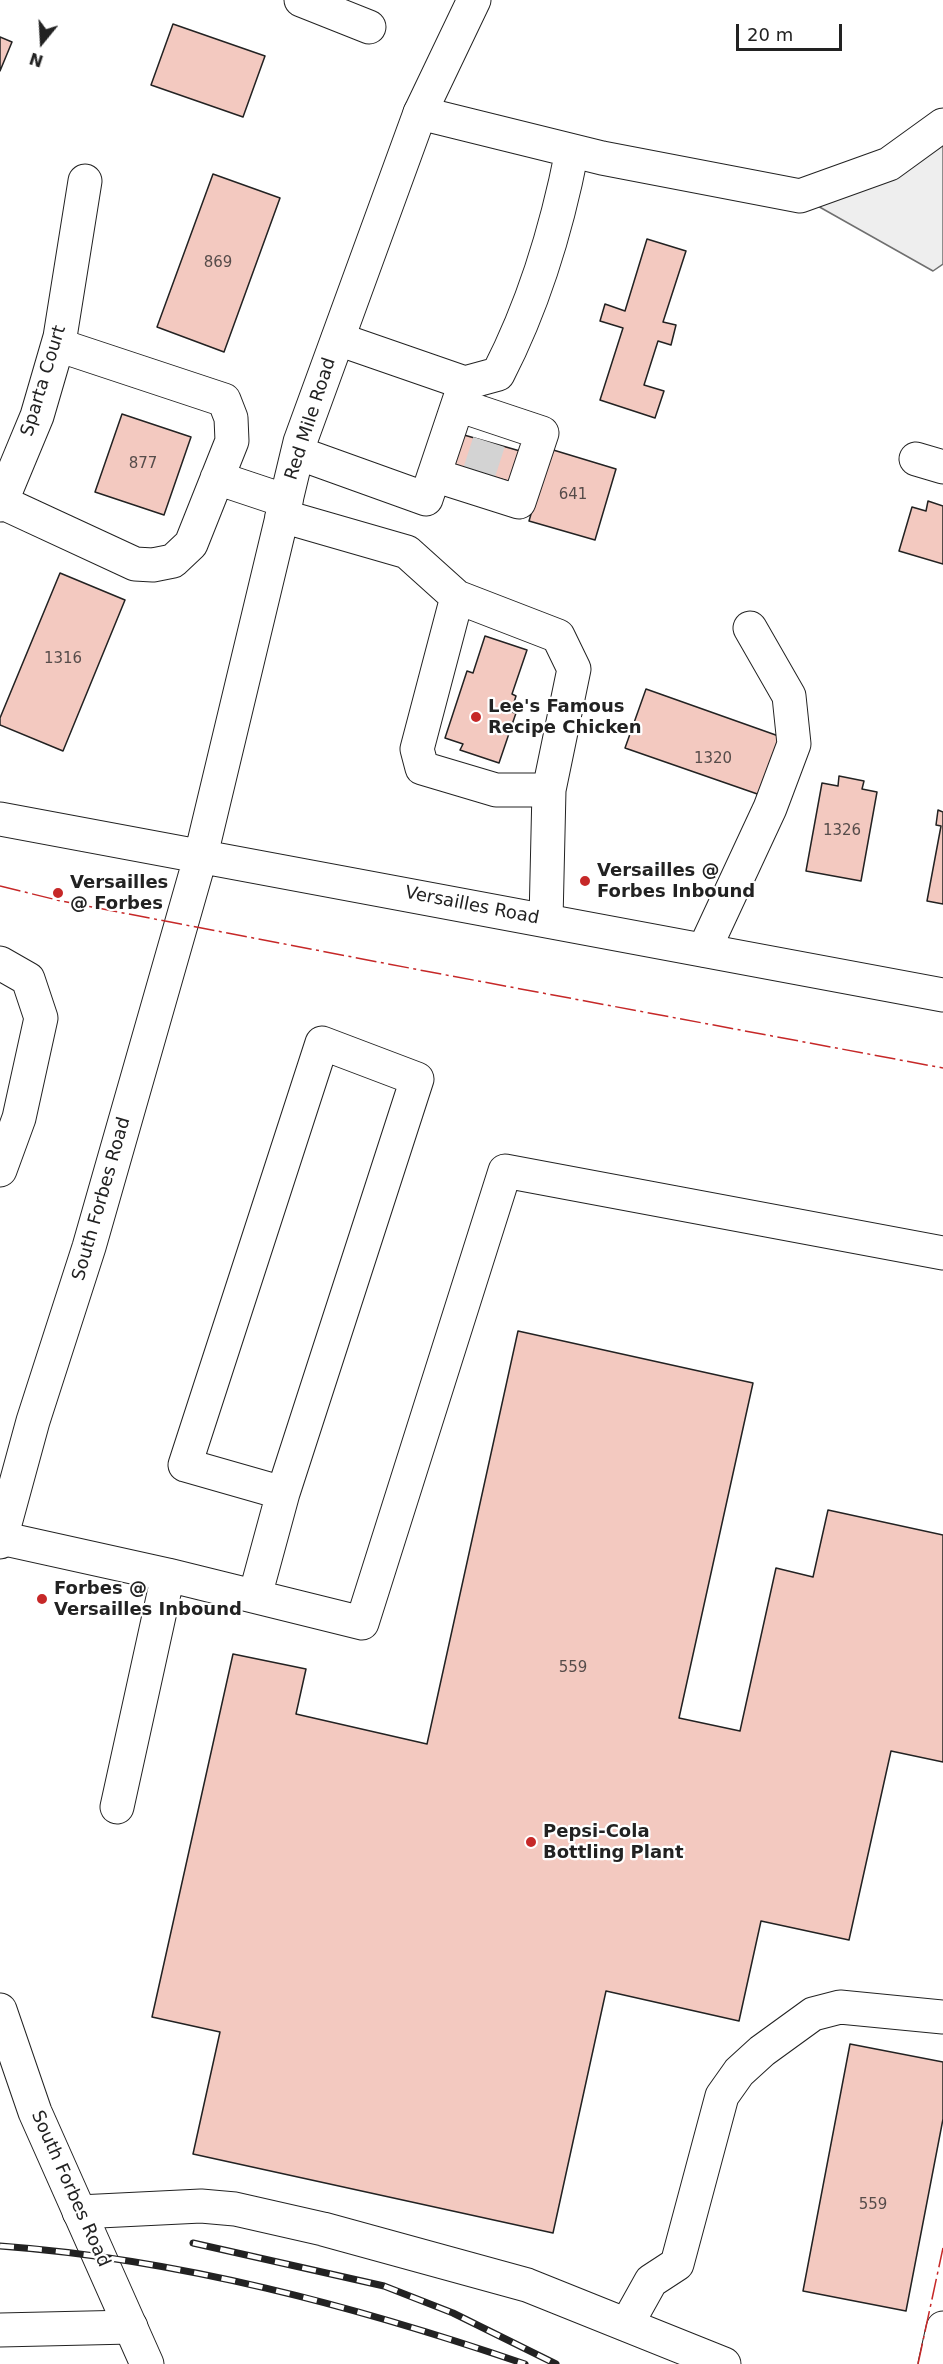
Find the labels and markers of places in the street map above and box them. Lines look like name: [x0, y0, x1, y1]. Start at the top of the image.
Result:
place label: Lee's Famous Recipe Chicken: [488, 696, 642, 738]
marker: Lee's Famous Recipe Chicken: [469, 710, 483, 724]
place label: Versailles @ Forbes Inbound: [597, 860, 755, 902]
place label: Versailles @ Forbes: [70, 872, 168, 914]
marker: Versailles @ Forbes Inbound: [578, 874, 592, 888]
marker: Versailles @ Forbes: [51, 886, 65, 900]
place label: Forbes @ Versailles Inbound: [54, 1578, 242, 1620]
marker: Forbes @ Versailles Inbound: [35, 1592, 49, 1606]
place label: Pepsi-Cola Bottling Plant: [543, 1821, 684, 1864]
marker: Pepsi-Cola Bottling Plant: [524, 1835, 538, 1849]

